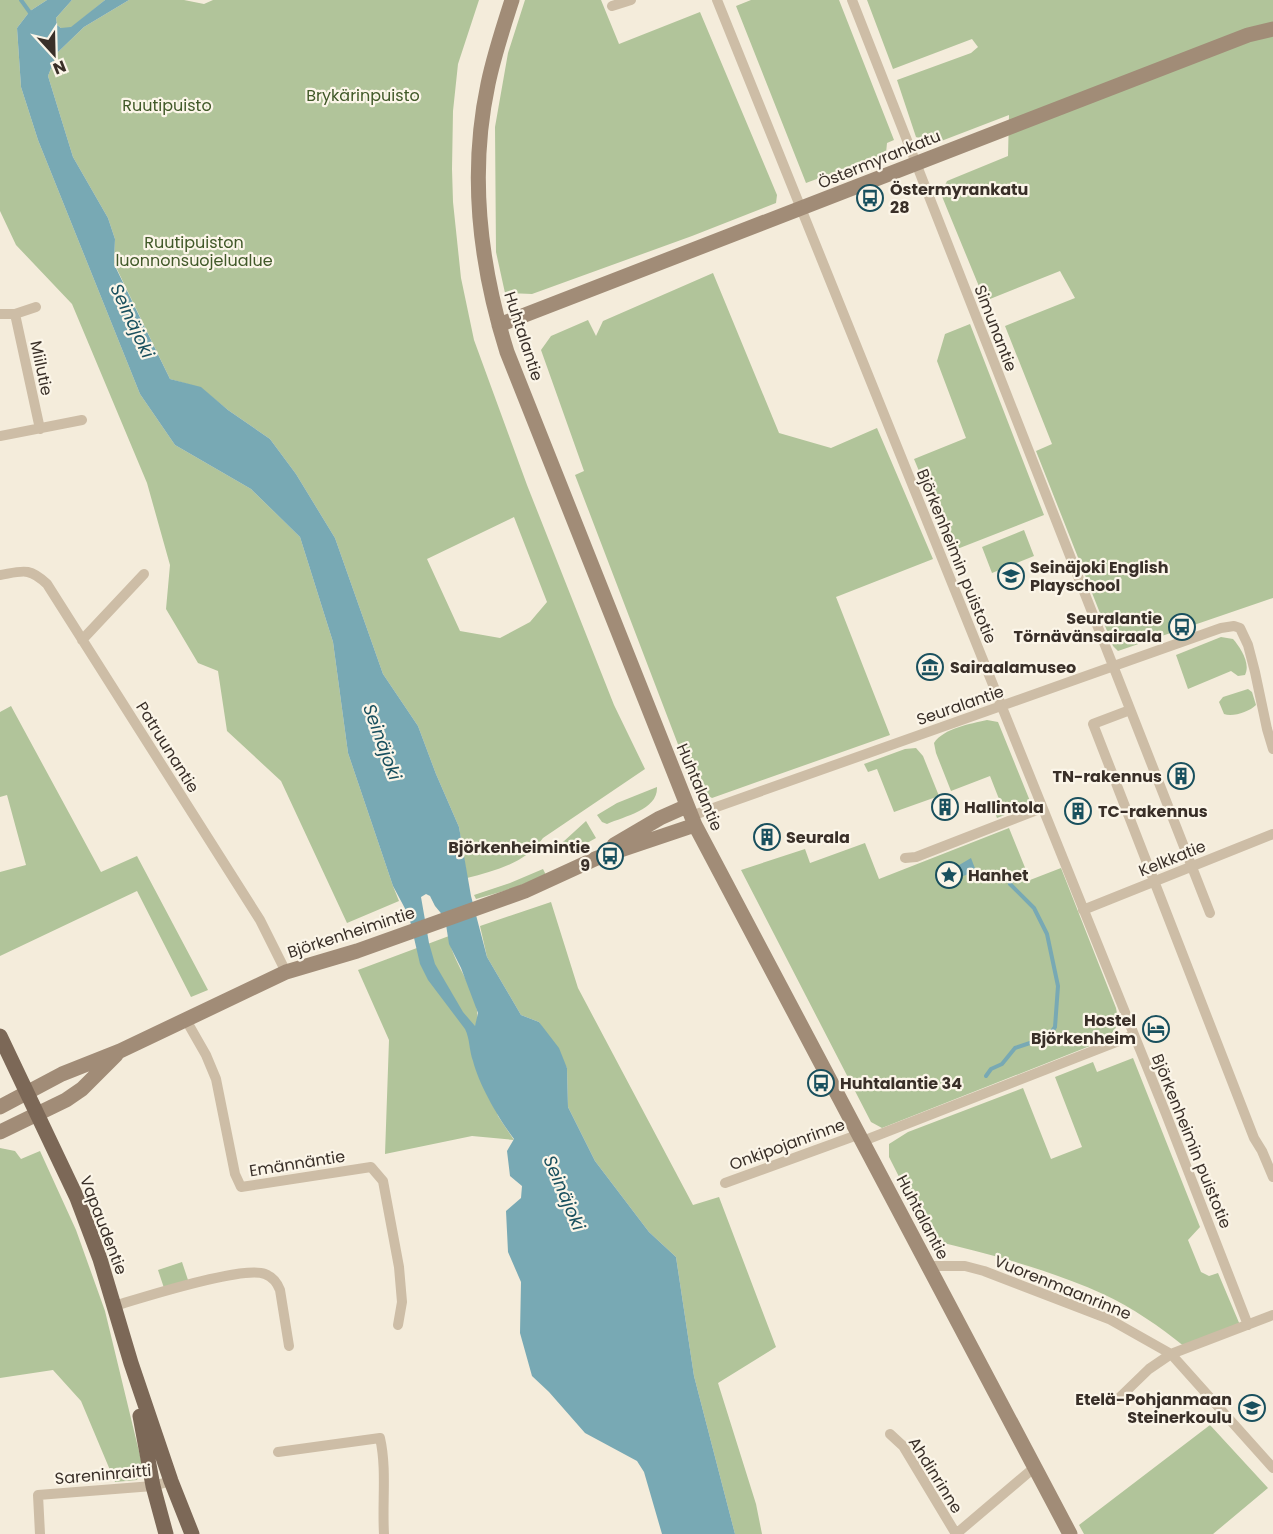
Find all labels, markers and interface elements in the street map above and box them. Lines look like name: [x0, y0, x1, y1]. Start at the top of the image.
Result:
north arrow: [24, 24, 84, 84]
text: N: [50, 55, 69, 80]
park label: Brykärinpuisto: [306, 84, 420, 107]
park label: Ruutipuisto: [122, 94, 212, 117]
street label: Östermyrankatu: [814, 124, 944, 195]
place label: Östermyrankatu 28: [890, 178, 1028, 219]
bus stop icon: Östermyrankatu 28: [855, 183, 885, 213]
park label: Ruutipuiston luonnonsuojelualue: [115, 231, 273, 272]
water label: Seinäjoki: [104, 280, 161, 363]
street label: Simunantie: [968, 282, 1023, 375]
street label: Huhtalantie: [498, 288, 549, 384]
street label: Miilutie: [24, 339, 59, 398]
street label: Björkenheimin puistotie: [911, 465, 1002, 647]
place label: Seinäjoki English Playschool: [1030, 556, 1168, 597]
school or university icon: Seinäjoki English Playschool: [996, 561, 1026, 591]
place label: Seuralantie Törnävänsairaala: [1014, 607, 1162, 648]
bus stop icon: Seuralantie Törnävänsairaala: [1167, 612, 1197, 642]
museum icon: Sairaalamuseo: [915, 652, 945, 682]
place label: Sairaalamuseo: [950, 656, 1076, 679]
street label: Seuralantie: [913, 680, 1007, 731]
street label: Patruunantie: [130, 697, 205, 797]
water label: Seinäjoki: [357, 700, 408, 784]
street label: Huhtalantie: [671, 740, 728, 834]
building icon: TN-rakennus: [1166, 761, 1196, 791]
place label: TN-rakennus: [1052, 765, 1162, 788]
building icon: Hallintola: [930, 792, 960, 822]
place label: Hallintola: [964, 796, 1044, 819]
building icon: TC-rakennus: [1063, 796, 1093, 826]
place label: TC-rakennus: [1098, 800, 1208, 823]
building icon: Seurala: [752, 822, 782, 852]
place label: Seurala: [786, 826, 850, 849]
street label: Kelkkatie: [1135, 835, 1209, 882]
place label: Björkenheimintie 9: [448, 836, 590, 877]
bus stop icon: Björkenheimintie 9: [595, 841, 625, 871]
place icon: Hanhet: [934, 860, 964, 890]
place label: Hanhet: [968, 864, 1028, 887]
street label: Björkenheimintie: [284, 901, 418, 964]
place label: Hostel Björkenheim: [1031, 1009, 1136, 1050]
hotel icon: Hostel Björkenheim: [1141, 1014, 1171, 1044]
street label: Björkenheimin puistotie: [1146, 1050, 1237, 1232]
bus stop icon: Huhtalantie 34: [806, 1068, 836, 1098]
place label: Huhtalantie 34: [840, 1072, 962, 1095]
street label: Onkipojanrinne: [726, 1113, 848, 1176]
street label: Emännäntie: [248, 1145, 347, 1182]
water label: Seinäjoki: [537, 1151, 592, 1235]
street label: Huhtalantie: [891, 1171, 955, 1264]
street label: Vapaudentie: [74, 1172, 133, 1278]
street label: Vuorenmaanrinne: [991, 1249, 1135, 1326]
place label: Etelä-Pohjanmaan Steinerkoulu: [1075, 1388, 1232, 1429]
school or university icon: Etelä-Pohjanmaan Steinerkoulu: [1237, 1393, 1267, 1423]
street label: Ahdinrinne: [903, 1433, 968, 1518]
street label: Sareninraitti: [54, 1459, 152, 1490]

